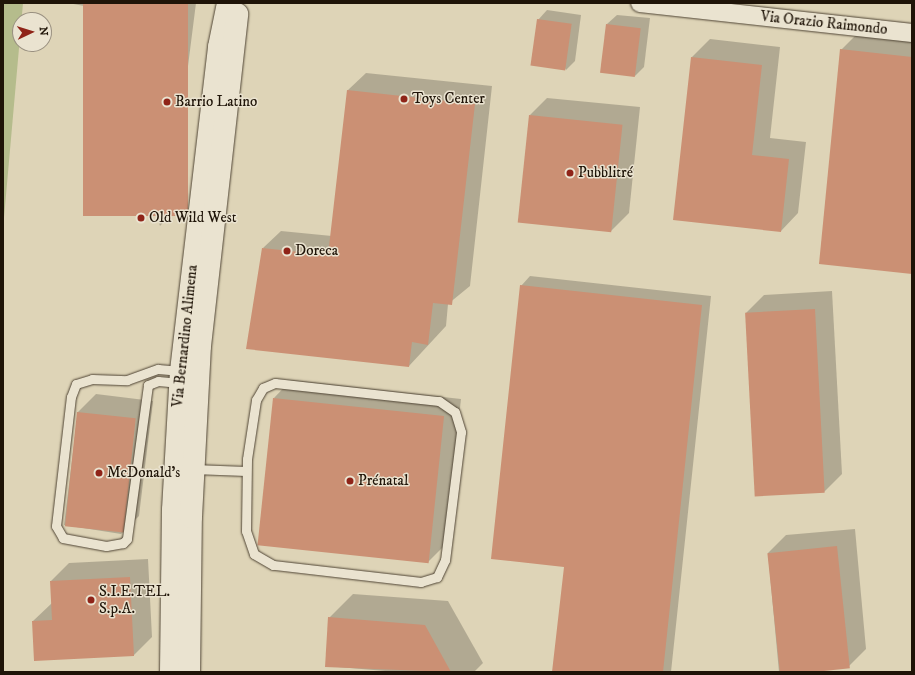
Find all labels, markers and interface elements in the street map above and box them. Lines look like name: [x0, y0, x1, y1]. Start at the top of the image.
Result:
street label: Via Orazio Raimondo: [760, 7, 888, 39]
north arrow: [12, 12, 52, 52]
text: N: [36, 26, 50, 36]
place label: Toys Center: [412, 90, 485, 108]
place label: Barrio Latino: [175, 93, 257, 111]
marker: Toys Center: [399, 94, 409, 104]
marker: Barrio Latino: [162, 97, 172, 107]
place label: Pubblitré: [578, 164, 633, 182]
marker: Pubblitré: [565, 168, 575, 178]
place label: Old Wild West: [149, 209, 237, 227]
marker: Old Wild West: [136, 213, 146, 223]
place label: Doreca: [295, 242, 338, 260]
marker: Doreca: [282, 246, 292, 256]
street label: Via Bernardino Alimena: [169, 264, 201, 408]
place label: McDonald's: [107, 464, 180, 482]
marker: McDonald's: [94, 468, 104, 478]
place label: Prénatal: [358, 472, 408, 490]
marker: Prénatal: [345, 476, 355, 486]
place label: S.I.E.TEL. S.p.A.: [99, 582, 170, 617]
marker: S.I.E.TEL. S.p.A.: [86, 595, 96, 605]

